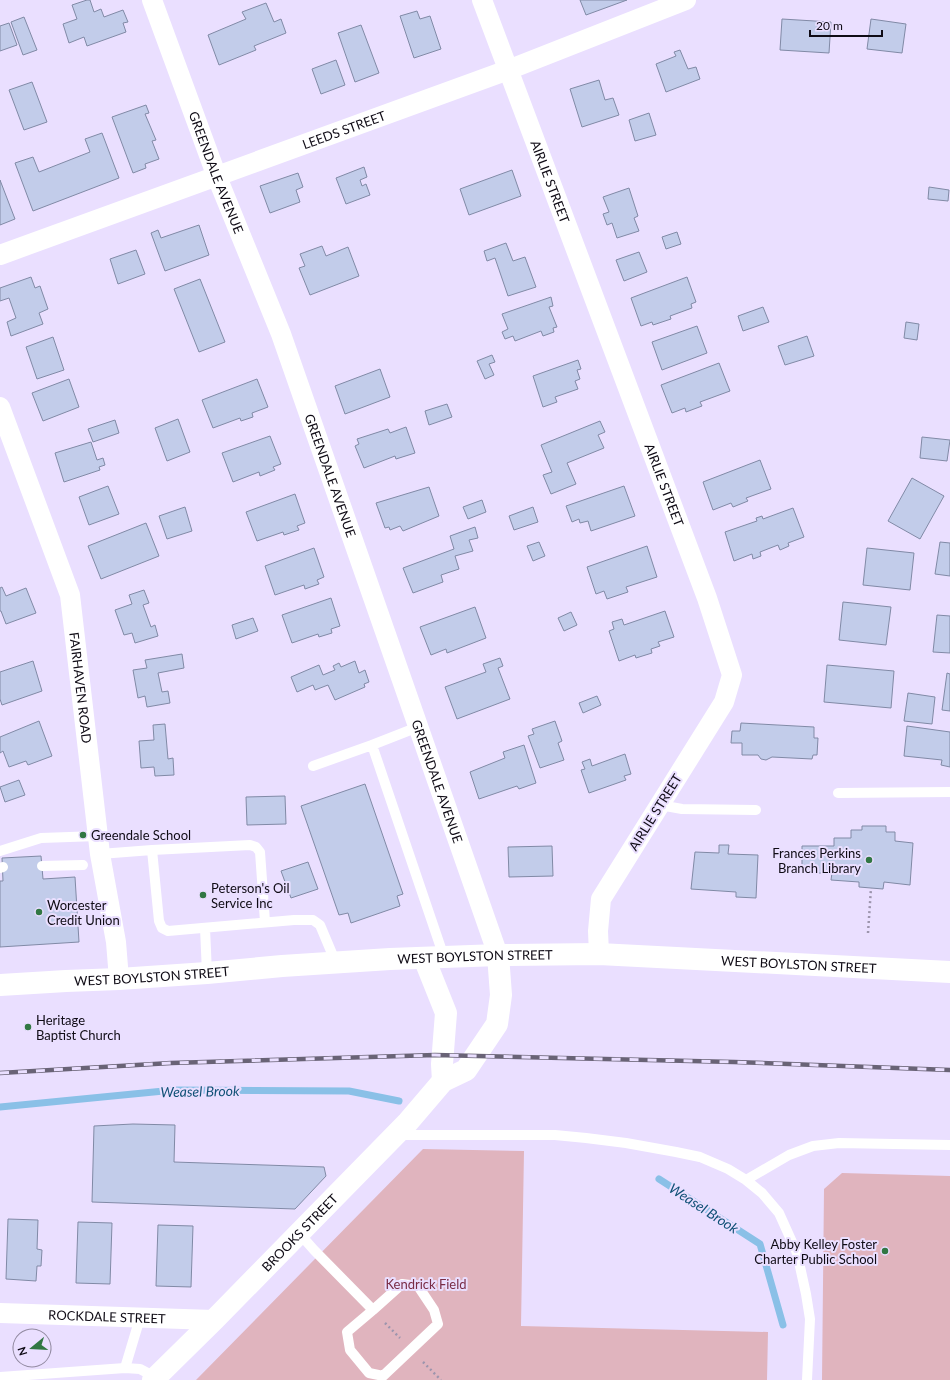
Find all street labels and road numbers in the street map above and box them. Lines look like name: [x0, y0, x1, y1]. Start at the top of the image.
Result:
street label: LEEDS STREET: [300, 107, 388, 152]
street label: GREENDALE AVENUE: [186, 109, 247, 236]
street label: AIRLIE STREET: [527, 138, 573, 226]
street label: GREENDALE AVENUE: [302, 412, 359, 539]
street label: AIRLIE STREET: [642, 441, 687, 529]
street label: FAIRHAVEN ROAD: [66, 631, 95, 744]
street label: GREENDALE AVENUE: [408, 718, 466, 845]
street label: AIRLIE STREET: [625, 770, 685, 853]
street label: WEST BOYLSTON STREET: [397, 946, 553, 967]
street label: WEST BOYLSTON STREET: [721, 952, 877, 976]
street label: WEST BOYLSTON STREET: [74, 963, 230, 989]
street label: BROOKS STREET: [258, 1190, 341, 1275]
street label: ROCKDALE STREET: [48, 1307, 166, 1326]

